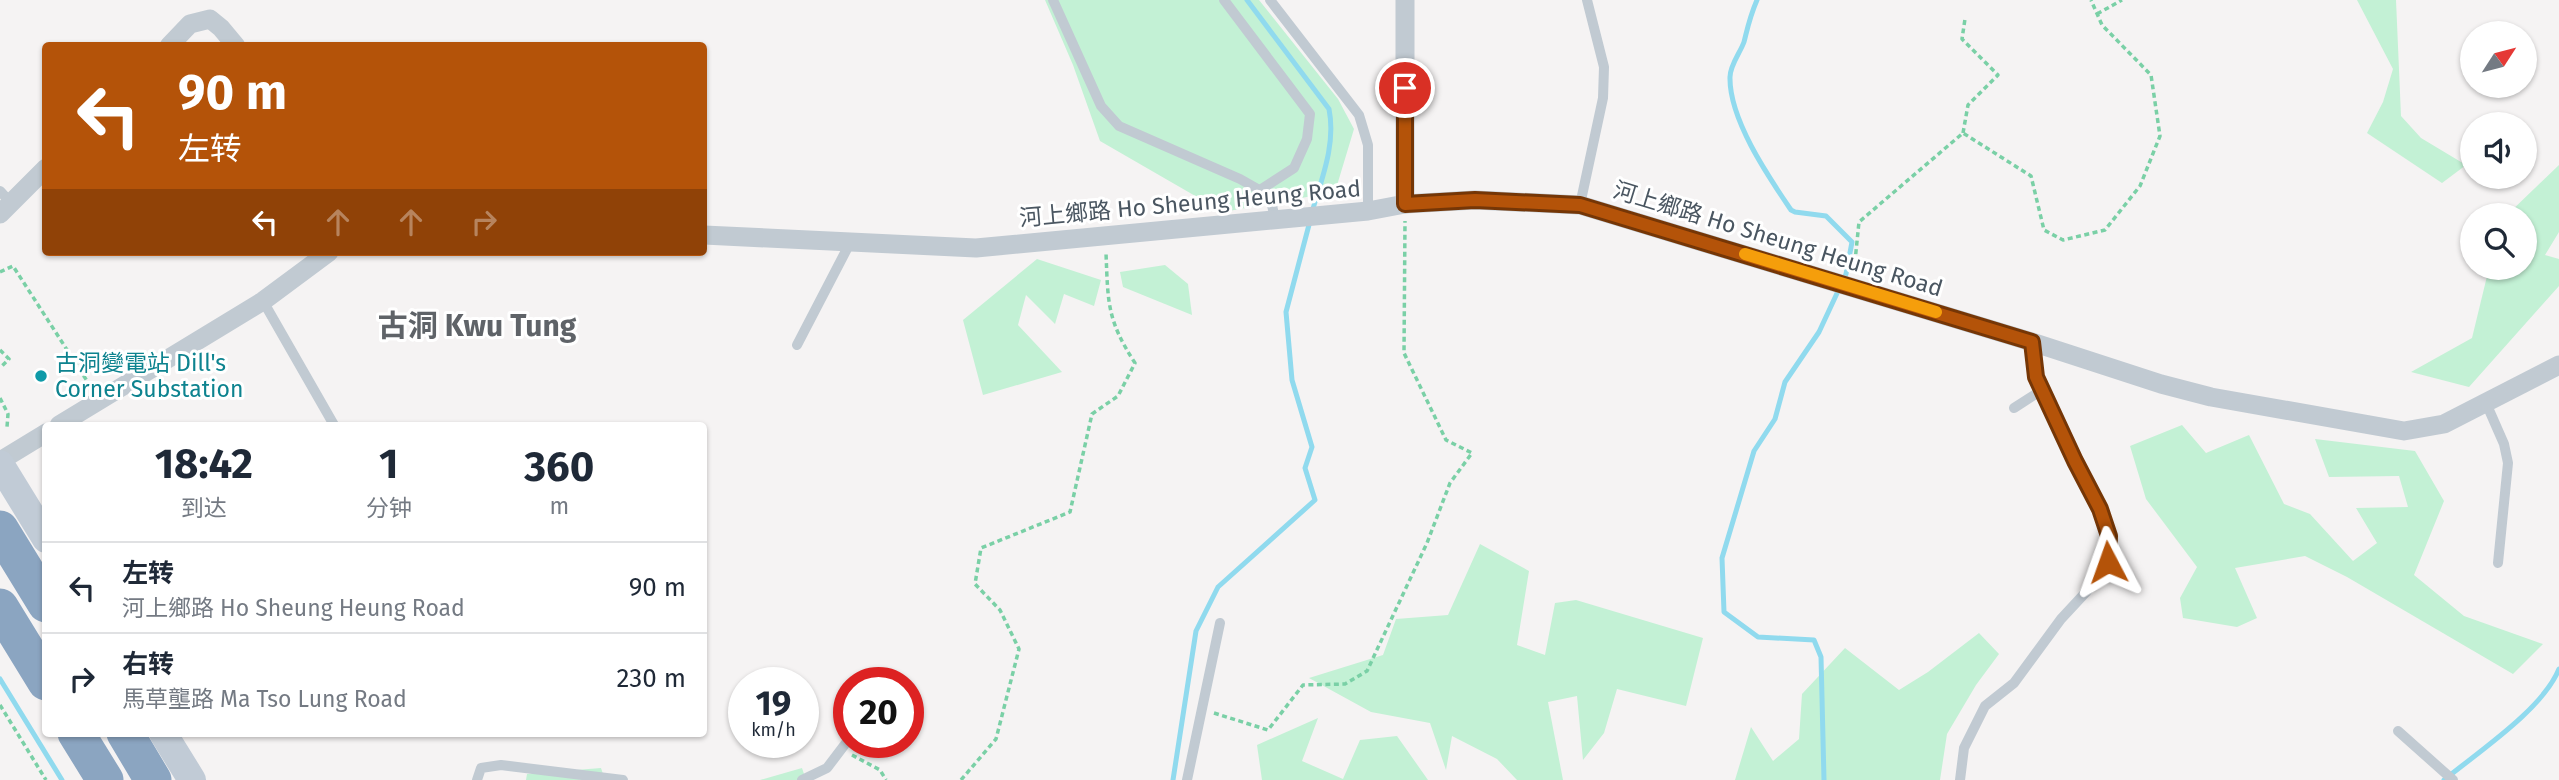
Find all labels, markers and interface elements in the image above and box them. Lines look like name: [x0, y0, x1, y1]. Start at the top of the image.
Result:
north arrow: [2460, 21, 2538, 98]
map controls: [2460, 21, 2537, 280]
pin: [1375, 58, 1435, 118]
text: 90 m: [178, 63, 287, 122]
icon: arrive: [1386, 69, 1424, 107]
icon: left: [63, 70, 154, 161]
button: sound: [2460, 112, 2537, 189]
text: 左转: [178, 130, 242, 168]
street label: 河上鄉路 Ho Sheung Heung Road: [1018, 174, 1362, 232]
street label: 河上鄉路 Ho Sheung Heung Road: [1610, 175, 1946, 303]
icon: left: [246, 203, 284, 241]
icon: ahead: [319, 203, 357, 241]
icon: ahead: [392, 203, 430, 241]
icon: right: [465, 203, 503, 241]
button: search: [2460, 203, 2537, 280]
district label: 古洞 Kwu Tung: [378, 308, 577, 344]
place label: 古洞變電站 Dill's Corner Substation: [55, 349, 243, 403]
marker: 古洞變電站 Dill's Corner Substation: [33, 368, 49, 384]
text: 18:42: [155, 439, 253, 489]
text: 1: [379, 439, 398, 489]
text: 360: [524, 442, 594, 492]
text: m: [549, 492, 569, 520]
text: 到达: [181, 494, 227, 522]
text: 分钟: [366, 494, 412, 522]
position arrow: [2071, 525, 2145, 599]
text: 左转: [122, 558, 174, 589]
icon: left: [63, 569, 101, 607]
text: 90 m: [629, 572, 686, 603]
text: 河上鄉路 Ho Sheung Heung Road: [122, 594, 465, 622]
text: 右转: [122, 649, 174, 680]
icon: right: [63, 660, 101, 698]
text: 230 m: [617, 663, 686, 694]
speed limit sign: 20: [833, 667, 924, 758]
text: 19: [756, 682, 791, 724]
text: 馬草壟路 Ma Tso Lung Road: [122, 685, 407, 713]
text: km/h: [751, 719, 796, 741]

